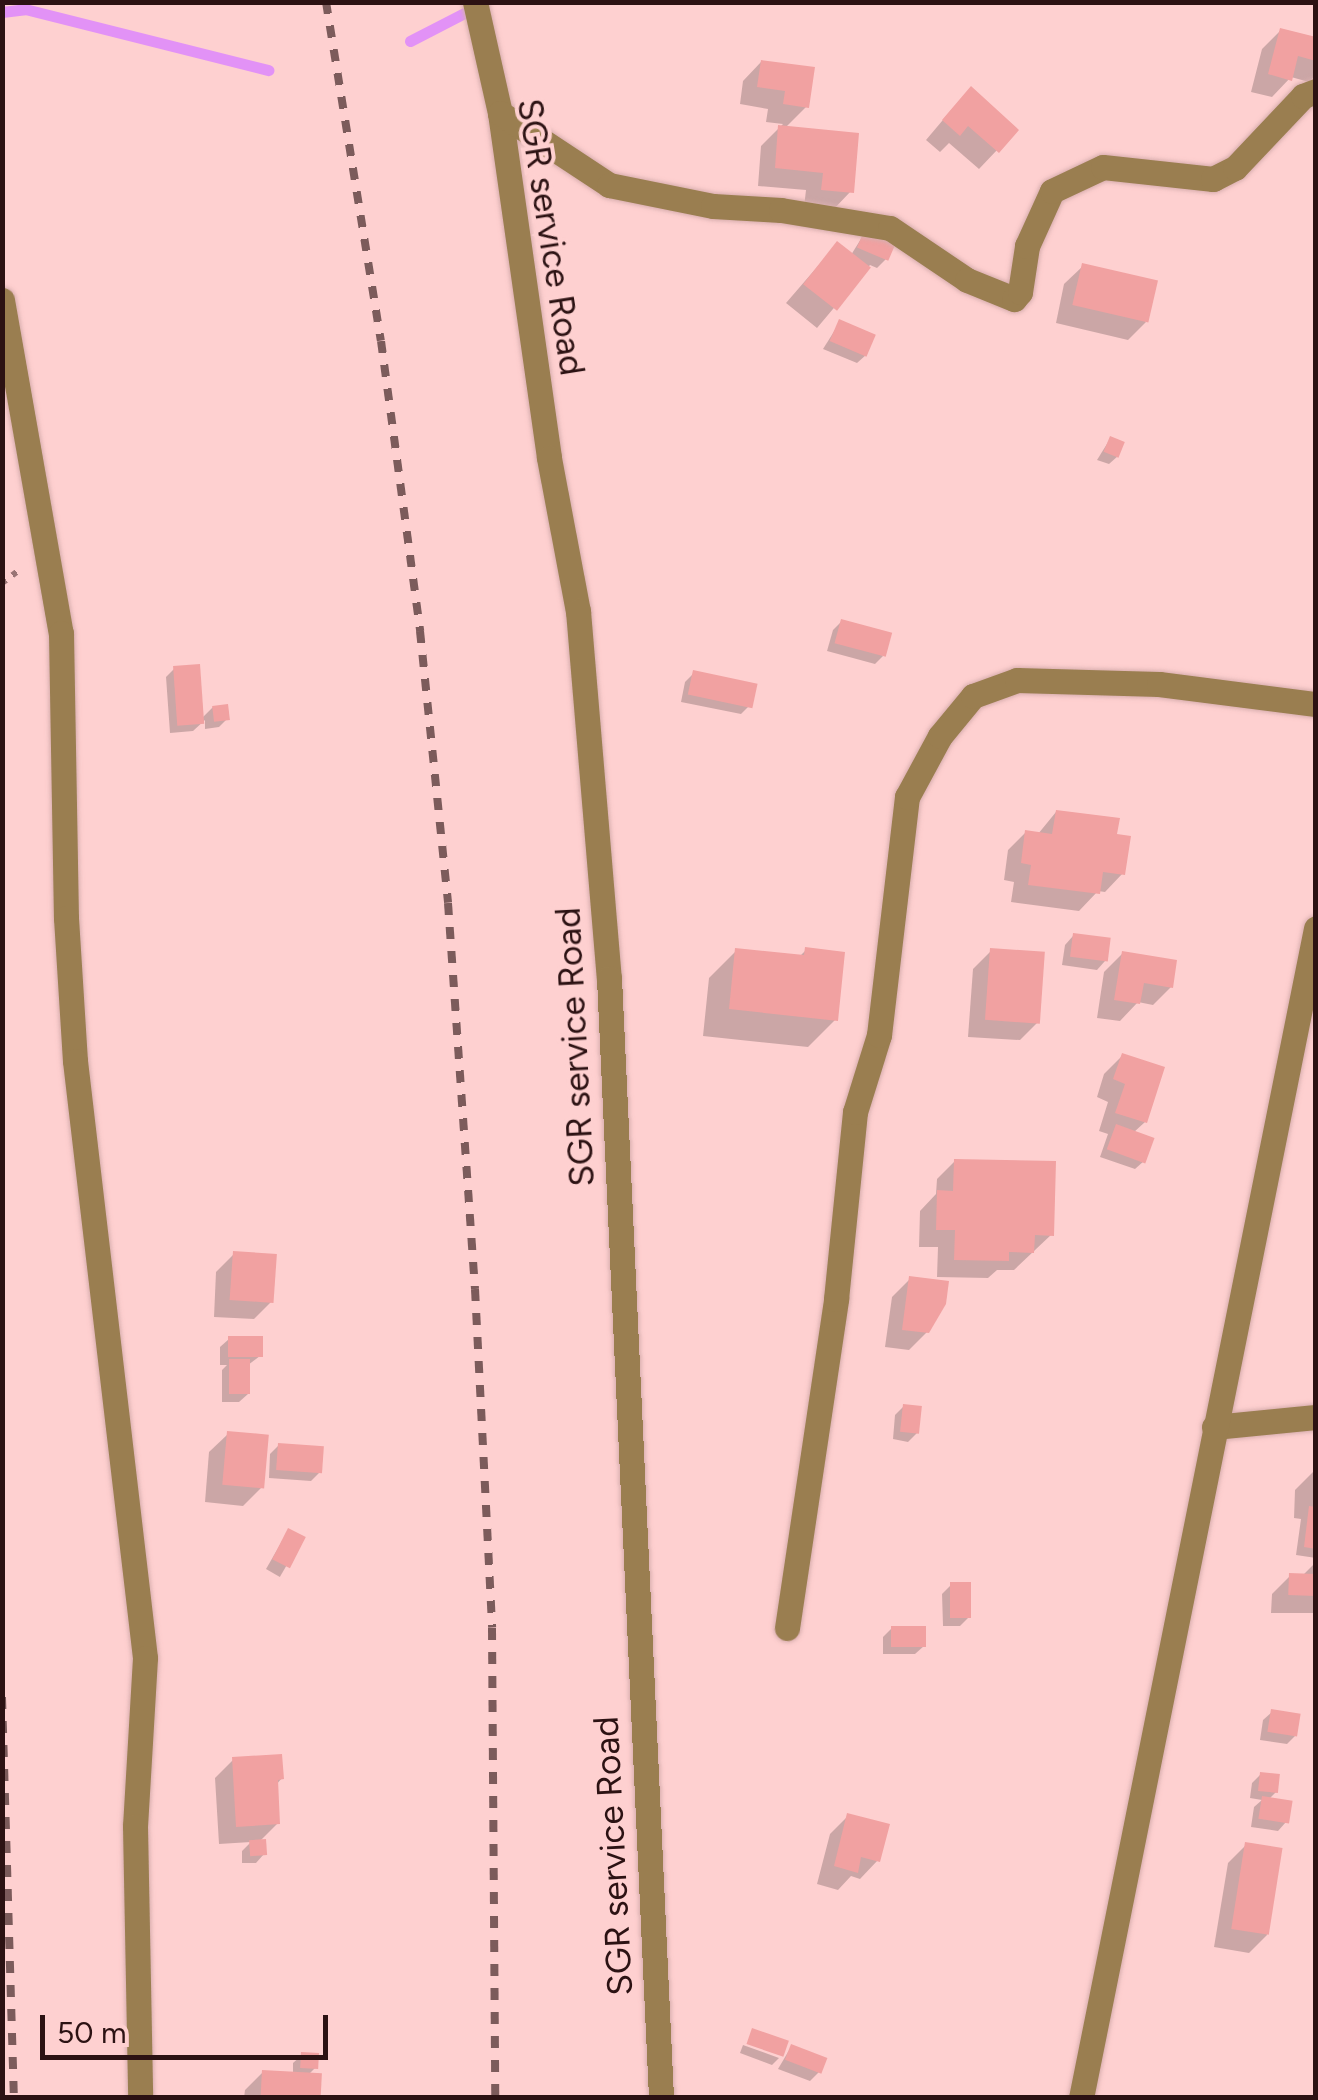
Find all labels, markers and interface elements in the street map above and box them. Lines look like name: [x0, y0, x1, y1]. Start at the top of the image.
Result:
street label: SGR service Road: [508, 96, 594, 378]
street label: SGR service Road: [547, 906, 603, 1188]
street label: SGR service Road: [585, 1715, 641, 1997]
scale bar: [45, 1995, 332, 2057]
text: 50 m: [57, 2014, 126, 2051]

